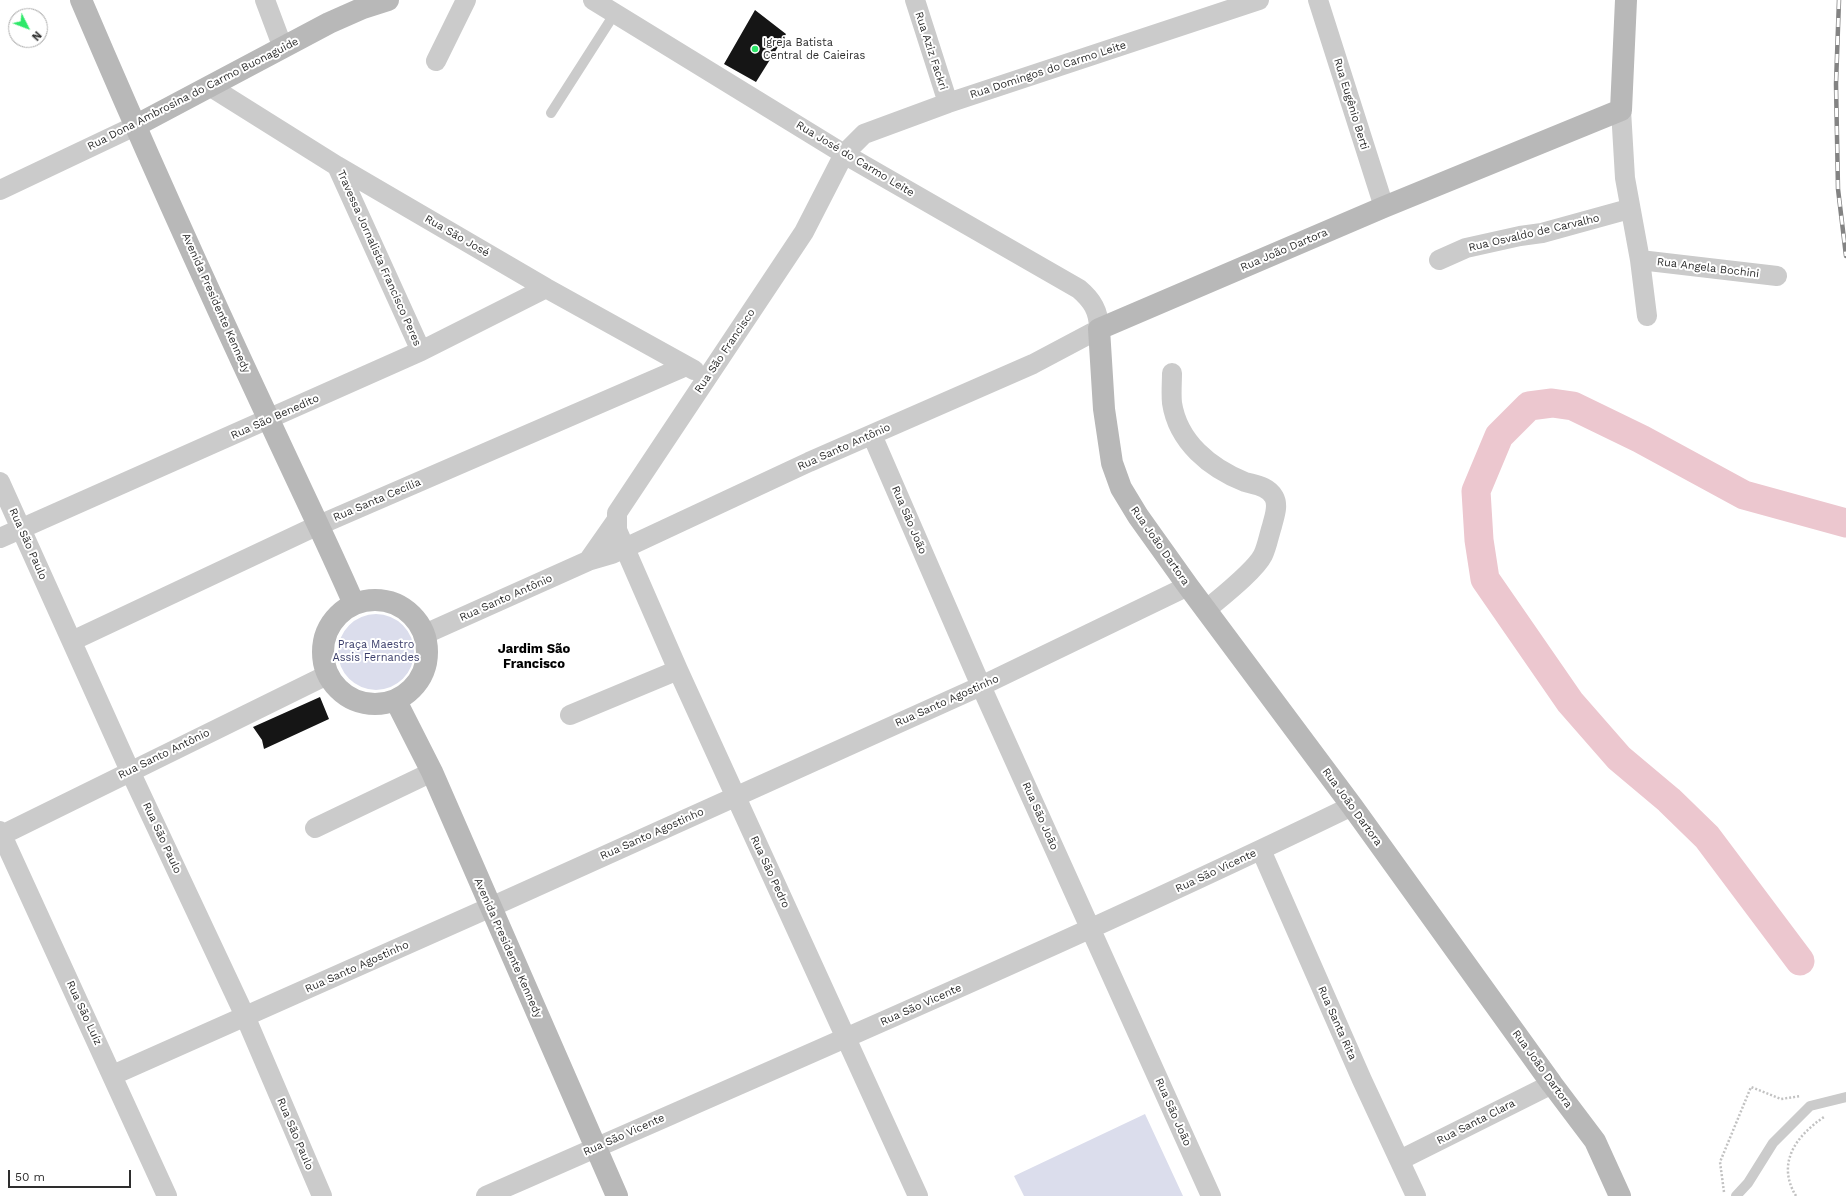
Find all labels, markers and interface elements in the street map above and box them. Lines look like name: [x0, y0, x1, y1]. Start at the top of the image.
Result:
north arrow: [8, 8, 48, 48]
street label: Rua Aziz Fackri: [912, 10, 950, 92]
text: N: [29, 28, 44, 43]
street label: Rua Dona Ambrosina do Carmo Buonaguide: [85, 35, 301, 153]
place label: Igreja Batista Central de Caieiras: [763, 36, 865, 62]
street label: Rua Domingos do Carmo Leite: [968, 38, 1128, 102]
marker: Igreja Batista Central de Caieiras: [750, 44, 760, 54]
street label: Rua Eugênio Berti: [1331, 57, 1371, 151]
street label: Rua José do Carmo Leite: [793, 118, 917, 200]
street label: Travessa Jornalista Francisco Peres: [334, 168, 424, 348]
street label: Rua Osvaldo de Carvalho: [1467, 211, 1601, 255]
street label: Rua São José: [422, 212, 492, 260]
street label: Rua João Dartora: [1238, 226, 1330, 274]
street label: Avenida Presidente Kennedy: [179, 231, 253, 375]
street label: Rua Angela Bochini: [1656, 255, 1760, 281]
street label: Rua São Francisco: [692, 306, 758, 396]
street label: Rua São Benedito: [229, 392, 321, 442]
street label: Rua Santo Antônio: [795, 421, 893, 473]
street label: Rua Santa Cecília: [331, 476, 423, 524]
street label: Rua São João: [889, 484, 929, 556]
street label: Rua João Dartora: [1128, 504, 1192, 588]
street label: Rua São Paulo: [6, 506, 50, 582]
street label: Rua Santo Antônio: [457, 572, 555, 624]
park label: Praça Maestro Assis Fernandes: [332, 638, 420, 664]
district label: Jardim São Francisco: [498, 641, 570, 672]
street label: Rua Santo Agostinho: [893, 672, 1001, 730]
street label: Rua Santo Antônio: [116, 726, 212, 782]
street label: Rua João Dartora: [1319, 765, 1385, 849]
street label: Rua São João: [1019, 780, 1061, 852]
street label: Rua São Paulo: [140, 800, 184, 876]
street label: Rua Santo Agostinho: [598, 805, 706, 863]
street label: Rua São Pedro: [747, 834, 793, 910]
street label: Rua São Vicente: [1173, 846, 1259, 896]
street label: Avenida Presidente Kennedy: [471, 876, 545, 1020]
street label: Rua Santo Agostinho: [303, 938, 411, 996]
street label: Rua São Luíz: [63, 979, 105, 1047]
street label: Rua São Vicente: [878, 981, 964, 1029]
street label: Rua Santa Rita: [1315, 984, 1359, 1062]
street label: Rua João Dartora: [1509, 1027, 1575, 1111]
street label: Rua São João: [1152, 1076, 1194, 1148]
street label: Rua São Paulo: [274, 1096, 316, 1172]
street label: Rua Santa Clara: [1435, 1097, 1517, 1147]
street label: Rua São Vicente: [581, 1111, 667, 1159]
scale bar: [10, 1162, 133, 1188]
text: 50 m: [15, 1170, 45, 1184]

